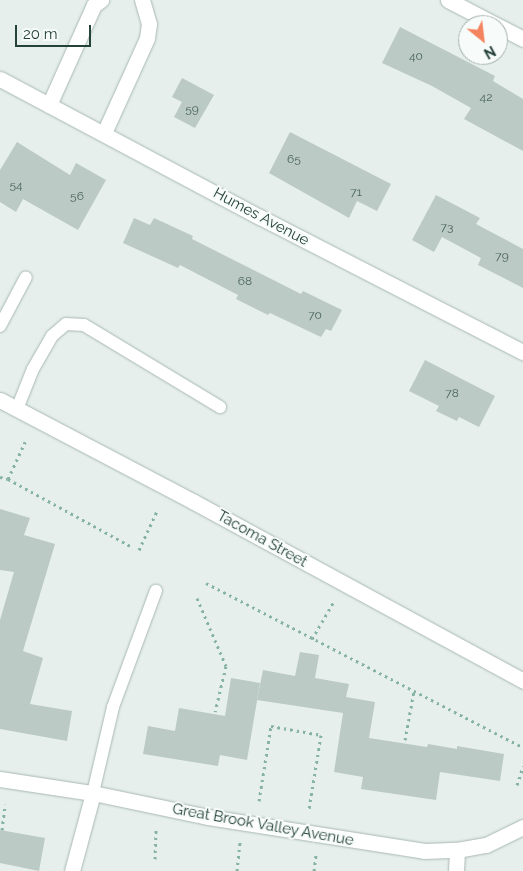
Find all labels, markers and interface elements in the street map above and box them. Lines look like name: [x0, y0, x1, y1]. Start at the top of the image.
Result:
scale bar: [18, 15, 94, 47]
north arrow: [458, 15, 508, 65]
text: 20 m: [23, 25, 58, 43]
text: N: [481, 43, 498, 62]
house number: 40: [409, 50, 423, 64]
house number: 42: [480, 91, 492, 105]
house number: 59: [185, 103, 199, 117]
house number: 65: [287, 153, 301, 167]
house number: 54: [9, 179, 23, 193]
street label: Humes Avenue: [210, 184, 312, 250]
house number: 71: [350, 186, 362, 200]
house number: 56: [70, 190, 84, 204]
house number: 73: [441, 221, 453, 235]
house number: 79: [495, 250, 509, 264]
house number: 68: [238, 275, 252, 289]
house number: 70: [308, 309, 322, 323]
house number: 78: [445, 387, 459, 401]
street label: Tacoma Street: [214, 507, 310, 571]
street label: Great Brook Valley Avenue: [170, 800, 356, 850]

